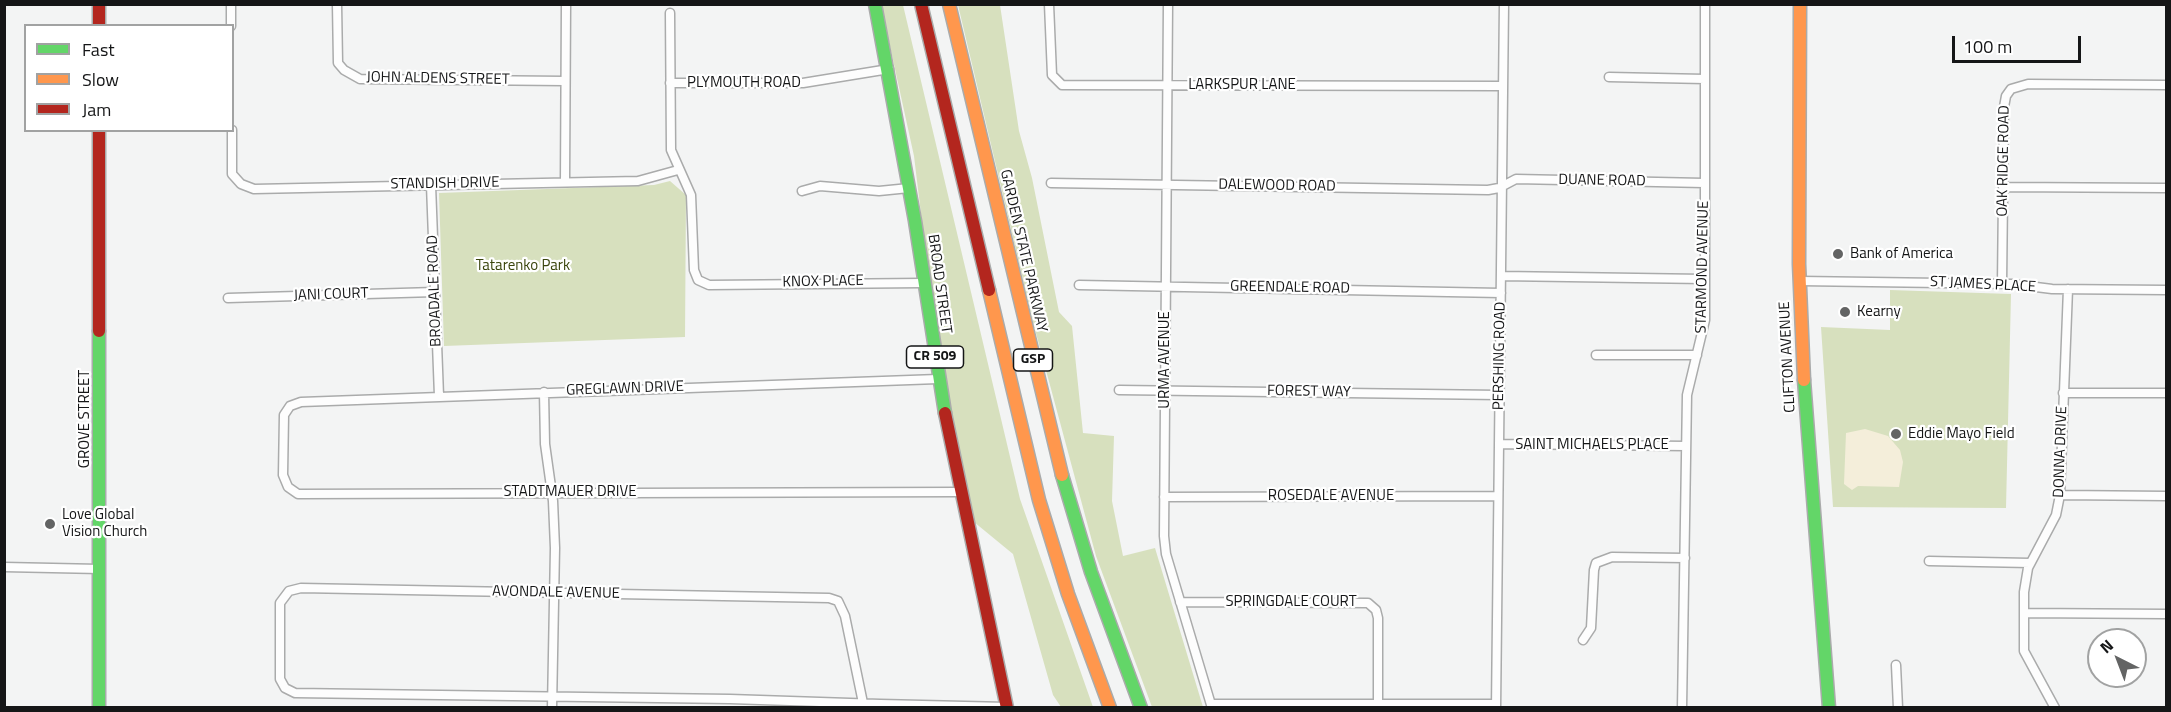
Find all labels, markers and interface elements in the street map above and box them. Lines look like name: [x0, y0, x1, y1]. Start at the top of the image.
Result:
legend: [24, 24, 234, 132]
scale bar: [1955, 24, 2084, 62]
text: 100 m: [1963, 33, 2012, 60]
text: Fast: [82, 36, 115, 63]
text: Slow: [82, 66, 119, 93]
street label: JOHN ALDENS STREET: [366, 69, 510, 89]
street label: PLYMOUTH ROAD: [687, 74, 801, 92]
street label: LARKSPUR LANE: [1188, 76, 1296, 94]
text: Jam: [82, 96, 111, 123]
street label: OAK RIDGE ROAD: [1994, 105, 2014, 217]
street label: GARDEN STATE PARKWAY: [996, 168, 1050, 334]
street label: DUANE ROAD: [1558, 171, 1646, 191]
street label: STANDISH DRIVE: [390, 174, 500, 194]
street label: DALEWOOD ROAD: [1218, 176, 1336, 196]
street label: STARMOND AVENUE: [1693, 200, 1713, 334]
street label: BROAD STREET: [923, 233, 955, 335]
street label: BROADALE ROAD: [424, 235, 446, 347]
place label: Bank of America: [1850, 245, 1953, 263]
marker: Bank of America: [1831, 247, 1845, 261]
park label: Tatarenko Park: [476, 257, 570, 275]
street label: KNOX PLACE: [782, 272, 864, 292]
street label: ST JAMES PLACE: [1930, 273, 2036, 297]
street label: GREENDALE ROAD: [1230, 278, 1350, 298]
street label: JANI COURT: [293, 285, 369, 305]
street label: CLIFTON AVENUE: [1776, 301, 1800, 413]
street label: PERSHING ROAD: [1490, 302, 1510, 410]
place label: Kearny: [1857, 303, 1901, 321]
marker: Kearny: [1838, 305, 1852, 319]
street label: URMA AVENUE: [1156, 311, 1174, 409]
road number: CR 509: [906, 346, 964, 368]
road number: GSP: [1014, 349, 1052, 371]
street label: GROVE STREET: [76, 370, 94, 468]
street label: GREGLAWN DRIVE: [566, 378, 684, 400]
street label: FOREST WAY: [1267, 382, 1351, 402]
street label: DONNA DRIVE: [2050, 406, 2072, 498]
place label: Eddie Mayo Field: [1908, 425, 2015, 443]
marker: Eddie Mayo Field: [1889, 427, 1903, 441]
street label: SAINT MICHAELS PLACE: [1515, 436, 1669, 454]
street label: STADTMAUER DRIVE: [503, 483, 637, 501]
street label: ROSEDALE AVENUE: [1268, 487, 1394, 505]
place label: Love Global Vision Church: [62, 506, 147, 541]
marker: Love Global Vision Church: [43, 517, 57, 531]
street label: AVONDALE AVENUE: [492, 583, 620, 603]
street label: SPRINGDALE COURT: [1225, 593, 1357, 611]
north arrow: [2087, 628, 2147, 688]
text: N: [2094, 633, 2118, 659]

